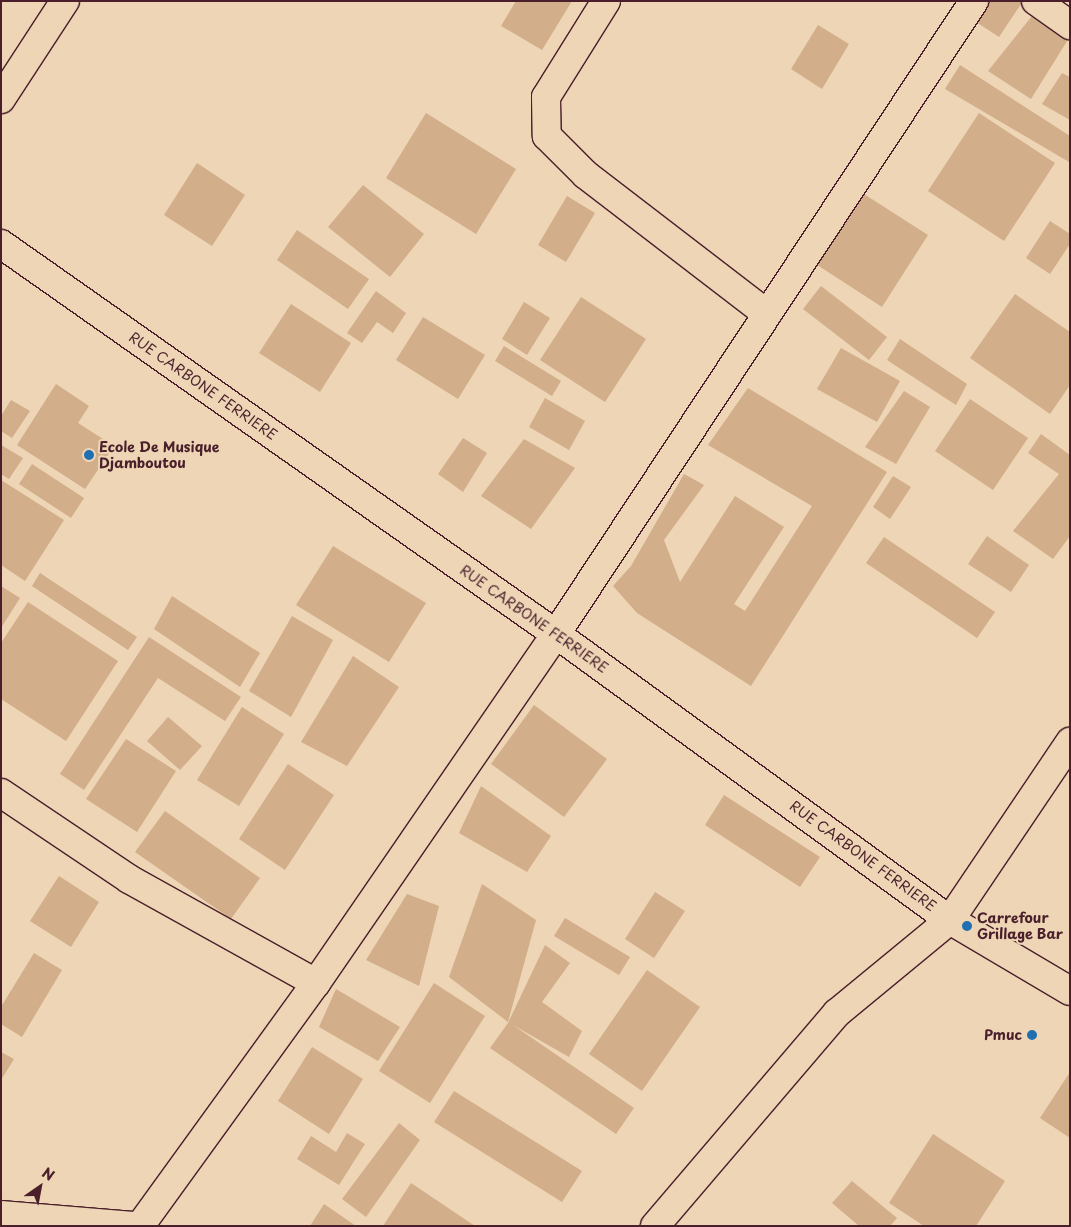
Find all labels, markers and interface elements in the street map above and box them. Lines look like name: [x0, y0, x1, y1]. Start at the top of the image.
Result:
street label: RUE CARBONE FERRIERE: [125, 328, 281, 444]
place label: Ecole De Musique Djamboutou: [99, 439, 220, 472]
marker: Ecole De Musique Djamboutou: [83, 449, 95, 461]
street label: RUE CARBONE FERRIERE: [456, 561, 612, 677]
street label: RUE CARBONE FERRIERE: [786, 797, 940, 915]
place label: Carrefour Grillage Bar: [977, 910, 1063, 942]
marker: Carrefour Grillage Bar: [961, 920, 973, 932]
place label: Pmuc: [984, 1027, 1022, 1043]
marker: Pmuc: [1026, 1029, 1038, 1041]
north arrow: [15, 1162, 65, 1212]
text: N: [38, 1162, 59, 1186]

